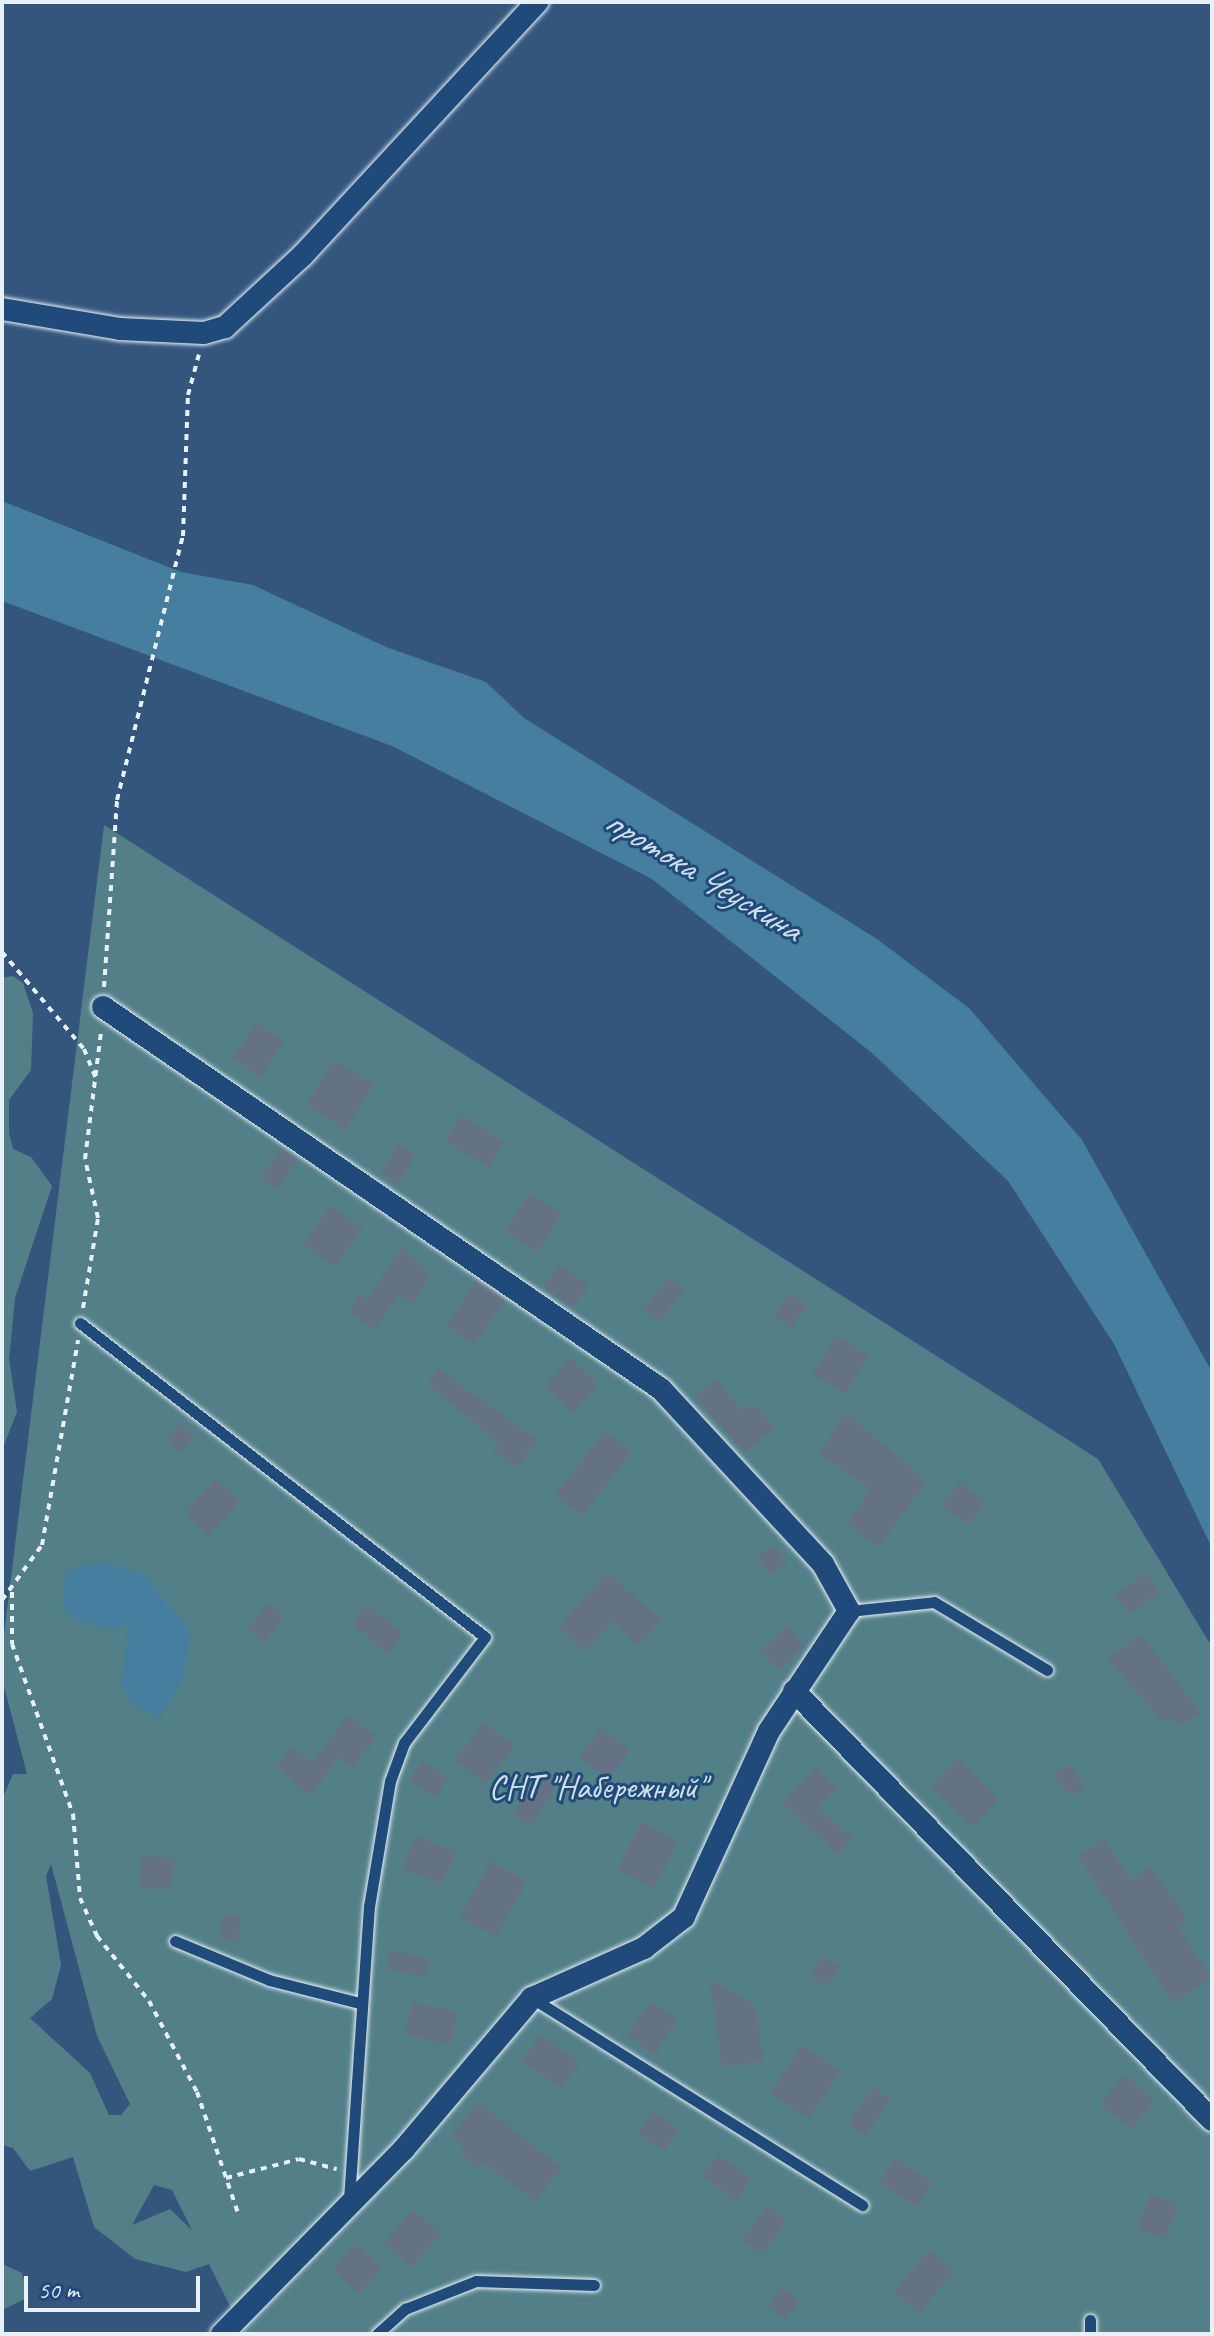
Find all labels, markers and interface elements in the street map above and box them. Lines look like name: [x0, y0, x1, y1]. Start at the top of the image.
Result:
water label: протока Чеускина: [597, 799, 809, 951]
park label: СНТ "Набережный": [489, 1767, 705, 1807]
scale bar: [28, 2260, 204, 2310]
text: 50 m: [38, 2275, 79, 2305]

